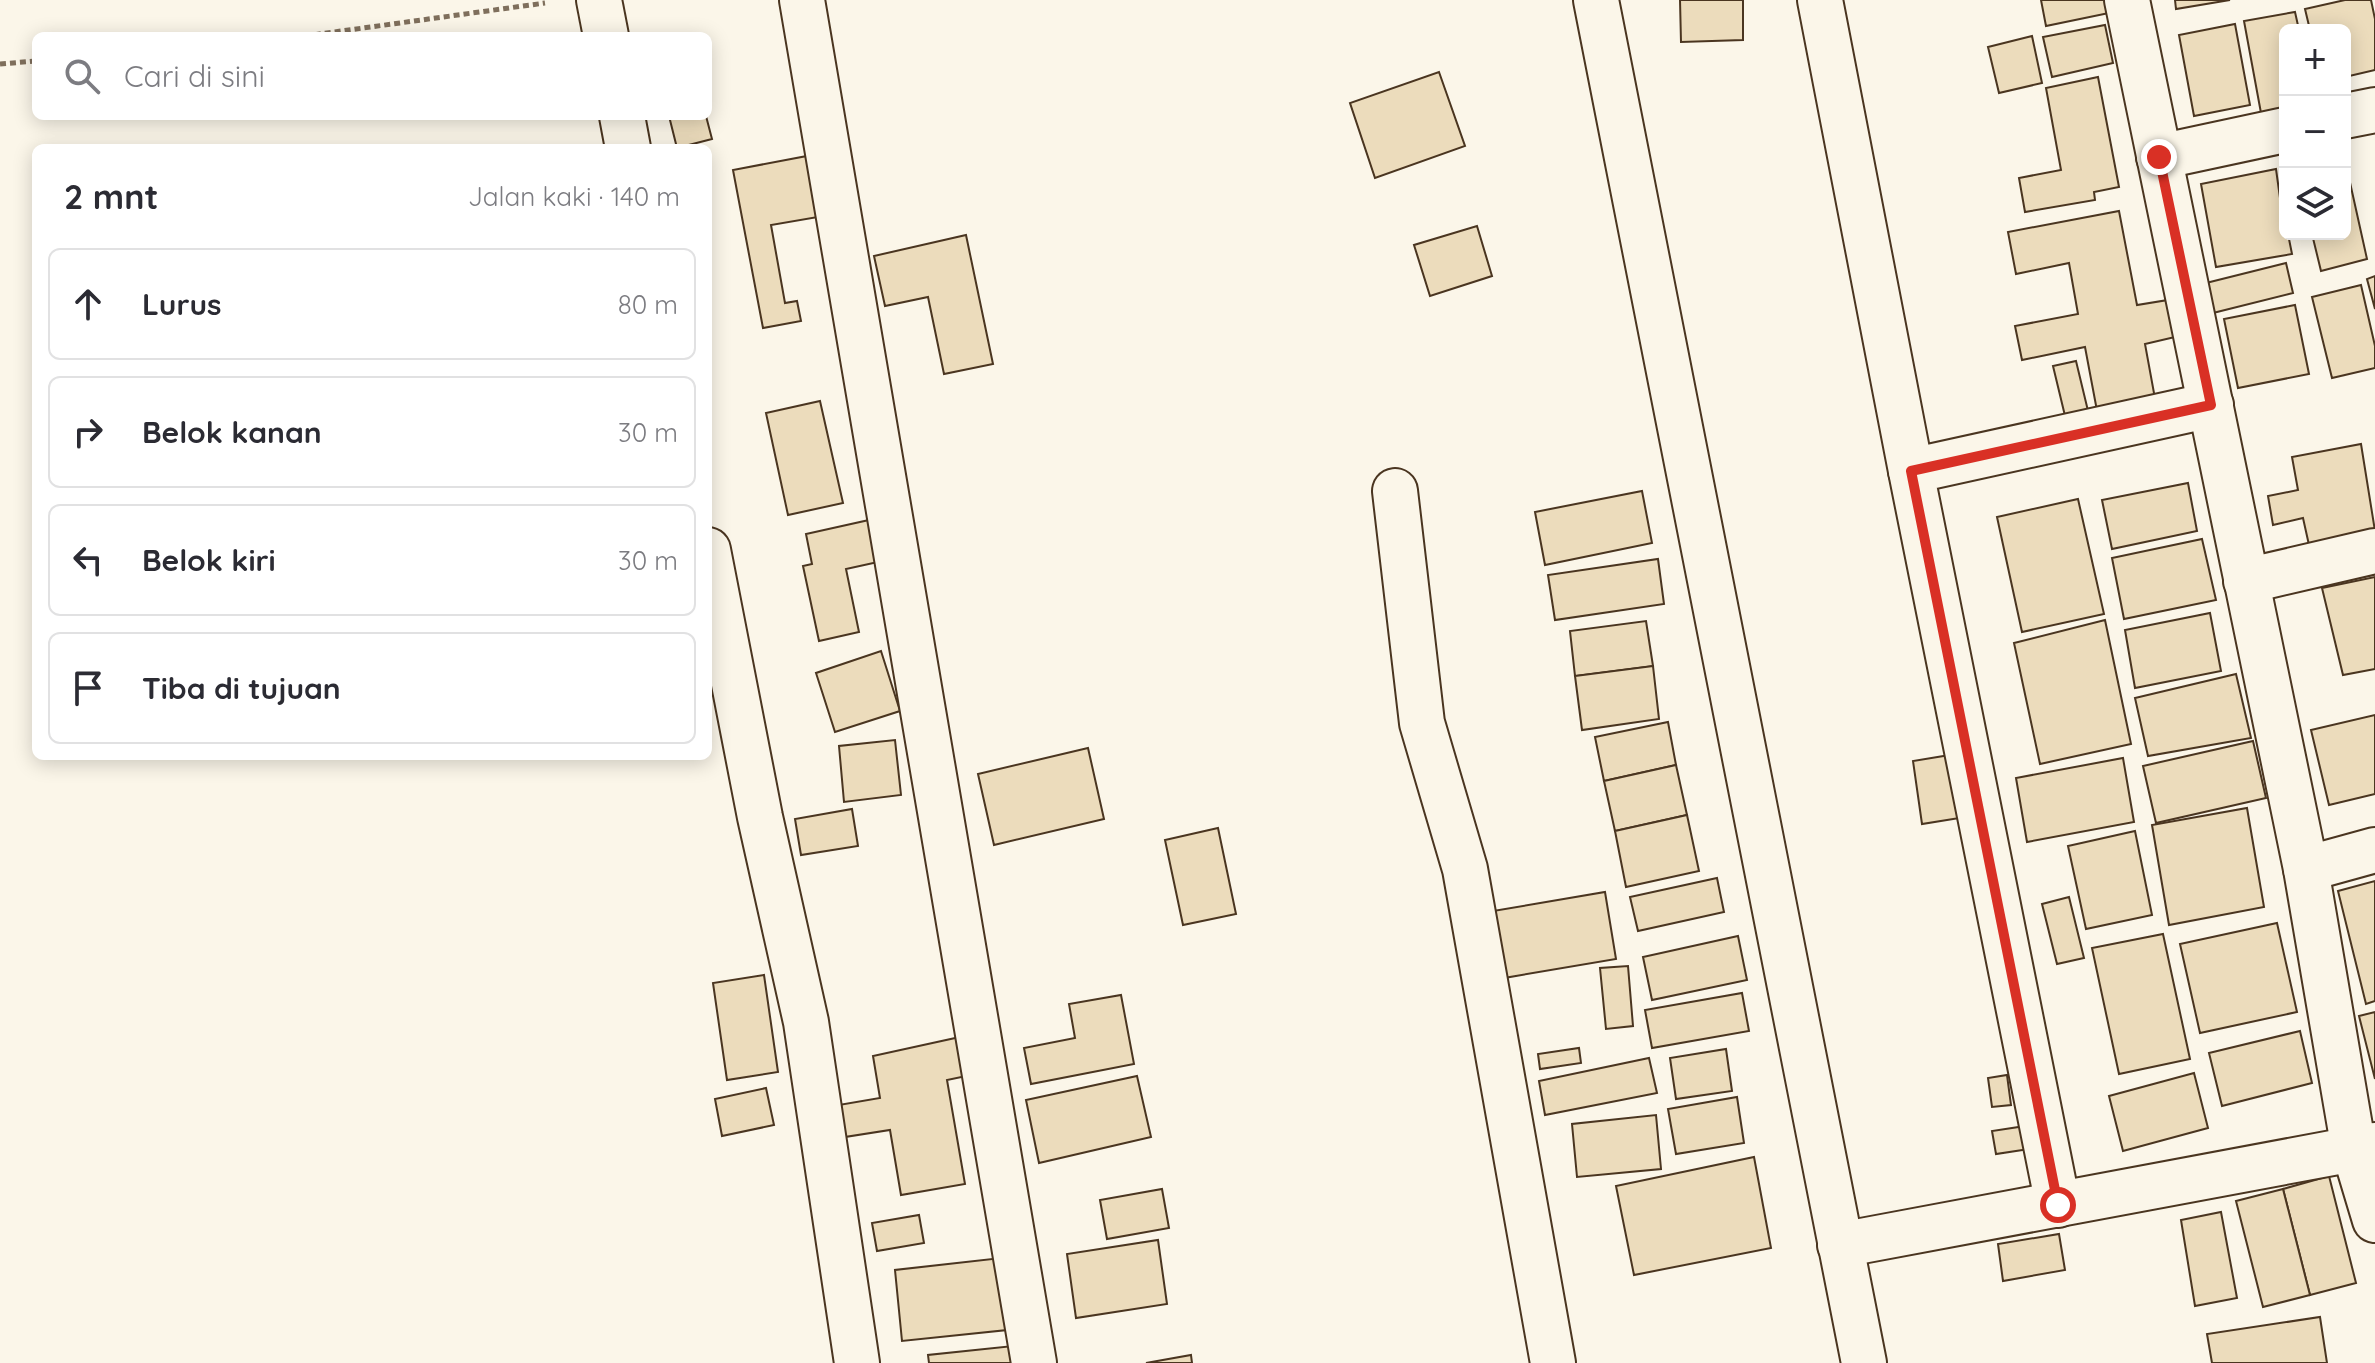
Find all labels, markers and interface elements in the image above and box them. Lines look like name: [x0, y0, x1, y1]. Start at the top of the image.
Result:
map controls: [2279, 24, 2351, 240]
button: +: [2279, 24, 2351, 96]
search box: [32, 32, 712, 120]
icon: search: [60, 54, 104, 98]
text: Cari di sini: [124, 57, 265, 95]
button: −: [2279, 96, 2351, 168]
route end: [2141, 139, 2177, 175]
button: layers: [2279, 168, 2351, 240]
text: 2 mnt: [64, 175, 158, 218]
text: Jalan kaki · 140 m: [468, 180, 680, 213]
icon: ahead: [66, 282, 110, 326]
text: Lurus: [142, 285, 222, 323]
text: 80 m: [618, 288, 678, 321]
icon: right: [66, 410, 110, 454]
text: Belok kanan: [142, 413, 322, 451]
text: 30 m: [618, 416, 678, 449]
icon: left: [66, 538, 110, 582]
text: Belok kiri: [142, 541, 276, 579]
text: 30 m: [618, 544, 678, 577]
icon: arrive: [66, 666, 110, 710]
text: Tiba di tujuan: [142, 669, 341, 707]
route start: [2040, 1187, 2076, 1223]

